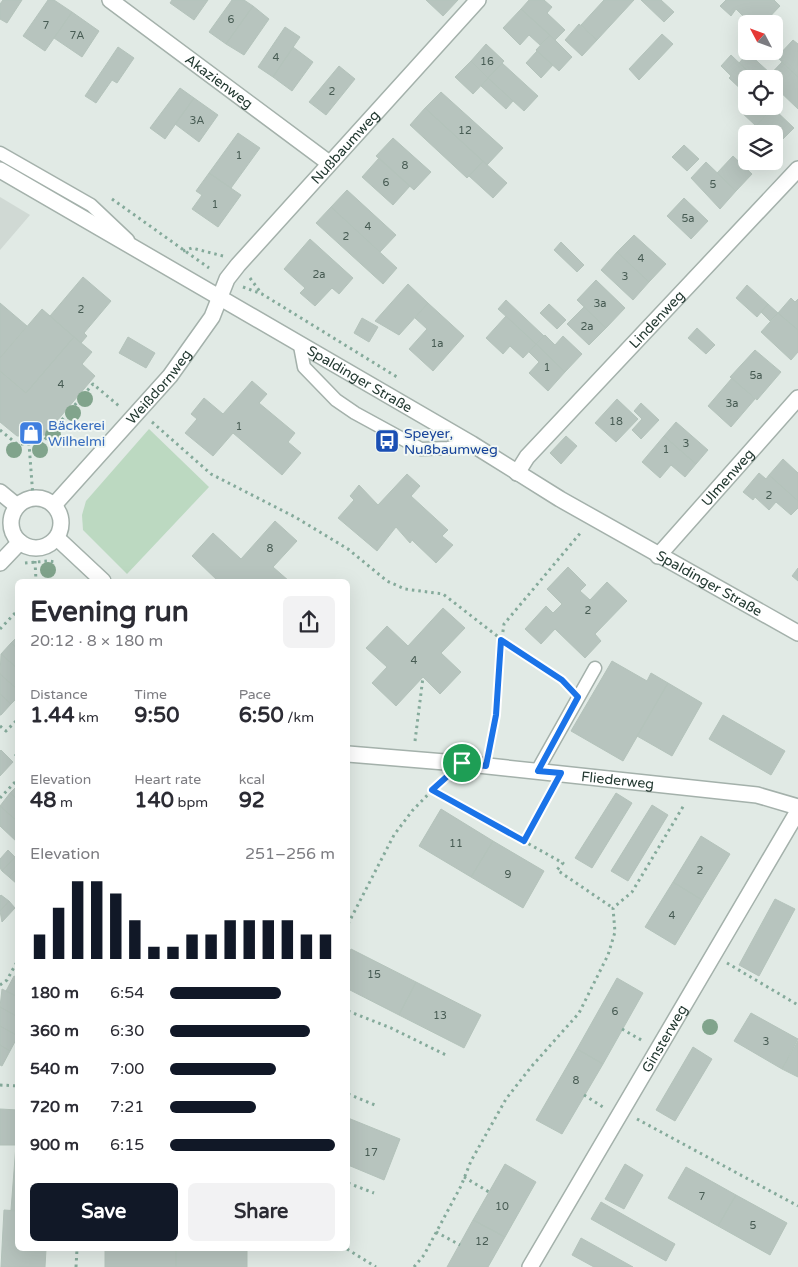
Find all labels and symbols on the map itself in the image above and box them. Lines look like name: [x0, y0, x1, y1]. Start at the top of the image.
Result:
house number: 6: [228, 13, 235, 26]
north arrow: [738, 15, 782, 60]
house number: 7: [43, 19, 50, 32]
house number: 7A: [69, 29, 85, 42]
street label: Akazienweg: [181, 51, 256, 112]
house number: 4: [273, 51, 280, 64]
house number: 16: [480, 55, 494, 68]
house number: 2: [329, 85, 336, 98]
street label: Nußbaumweg: [308, 107, 383, 188]
house number: 3A: [189, 114, 205, 127]
house number: 12: [458, 124, 472, 137]
house number: 1: [236, 149, 242, 162]
house number: 8: [402, 159, 409, 172]
house number: 6: [383, 176, 390, 189]
house number: 5: [710, 178, 717, 191]
house number: 1: [212, 198, 218, 211]
house number: 5a: [681, 212, 695, 225]
house number: 4: [365, 220, 372, 233]
house number: 2: [343, 230, 350, 243]
house number: 4: [638, 252, 645, 265]
house number: 2a: [312, 268, 326, 281]
house number: 3: [622, 270, 629, 283]
street label: Lindenweg: [626, 287, 688, 352]
house number: 3a: [593, 297, 607, 310]
house number: 2: [78, 303, 85, 316]
house number: 2a: [580, 320, 594, 333]
house number: 1a: [430, 337, 444, 350]
street label: Spaldinger Straße: [304, 342, 415, 416]
street label: Weißdornweg: [123, 346, 195, 428]
house number: 1: [544, 361, 550, 374]
house number: 5a: [749, 369, 763, 382]
house number: 4: [58, 378, 65, 391]
house number: 3a: [725, 397, 739, 410]
house number: 18: [609, 415, 623, 428]
place label: Bäckerei Wilhelmi: [48, 417, 105, 450]
shop icon: Bäckerei Wilhelmi: [18, 420, 44, 446]
house number: 1: [236, 420, 242, 433]
place label: Speyer, Nußbaumweg: [404, 425, 498, 458]
bus stop icon: Speyer, Nußbaumweg: [374, 428, 400, 454]
house number: 3: [683, 437, 690, 450]
house number: 1: [663, 443, 669, 456]
street label: Ulmenweg: [698, 446, 758, 510]
house number: 2: [766, 489, 773, 502]
house number: 8: [267, 542, 274, 555]
street label: Spaldinger Straße: [653, 547, 765, 620]
house number: 2: [585, 604, 592, 617]
house number: 4: [411, 654, 418, 667]
pin: [441, 742, 483, 784]
street label: Fliederweg: [580, 768, 655, 793]
house number: 11: [449, 837, 463, 850]
house number: 2: [697, 864, 704, 877]
house number: 9: [505, 868, 512, 881]
house number: 4: [669, 909, 676, 922]
house number: 15: [367, 968, 381, 981]
street label: Ginsterweg: [638, 1002, 691, 1076]
house number: 6: [612, 1005, 619, 1018]
house number: 13: [433, 1009, 447, 1022]
house number: 3: [763, 1035, 770, 1048]
house number: 8: [573, 1074, 580, 1087]
house number: 17: [364, 1146, 378, 1159]
house number: 7: [699, 1190, 706, 1203]
house number: 10: [495, 1200, 509, 1213]
house number: 5: [750, 1219, 757, 1232]
house number: 12: [475, 1235, 489, 1248]

